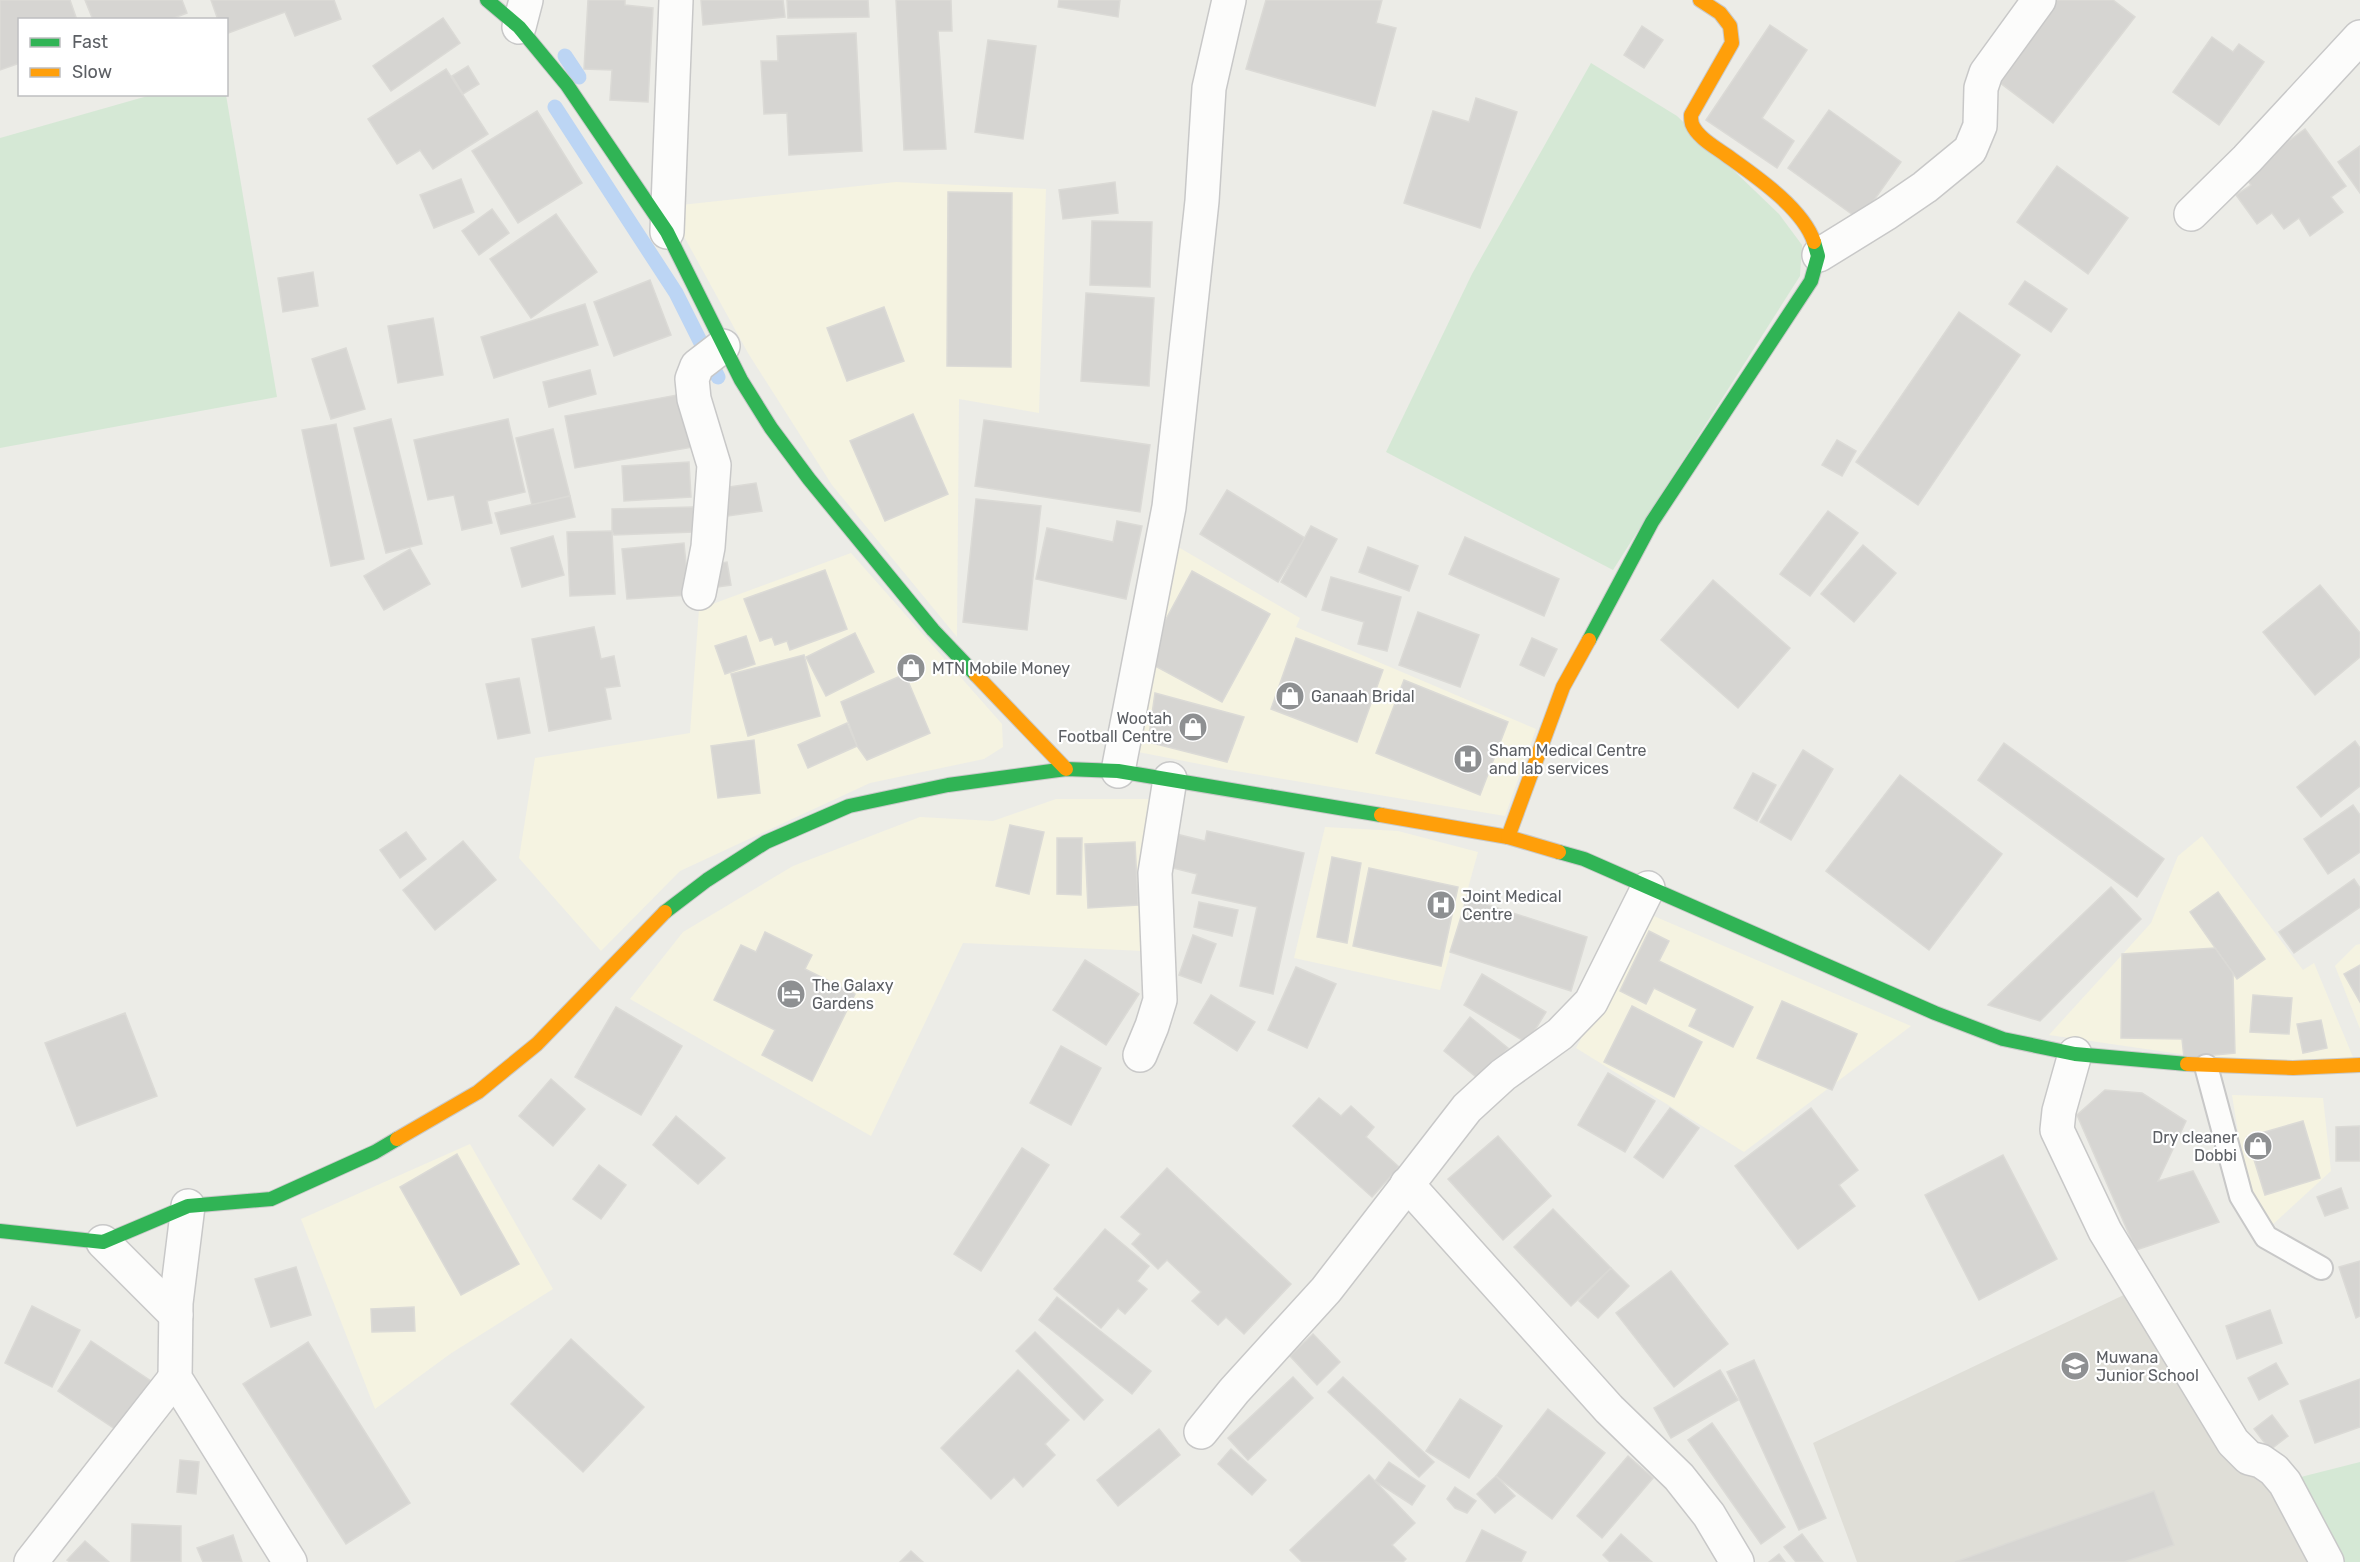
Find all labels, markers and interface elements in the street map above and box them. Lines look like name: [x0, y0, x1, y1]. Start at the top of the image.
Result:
legend: [18, 18, 228, 96]
text: Fast: [72, 31, 108, 53]
text: Slow: [72, 61, 112, 83]
shop icon: MTN Mobile Money: [895, 652, 927, 684]
place label: MTN Mobile Money: [932, 659, 1070, 678]
shop icon: Ganaah Bridal: [1274, 680, 1306, 712]
place label: Ganaah Bridal: [1311, 687, 1415, 706]
place label: Wootah Football Centre: [1058, 709, 1172, 746]
shop icon: Wootah Football Centre: [1177, 711, 1209, 743]
place label: Sham Medical Centre and lab services: [1489, 741, 1647, 778]
hospital icon: Sham Medical Centre and lab services: [1452, 743, 1484, 775]
place label: Joint Medical Centre: [1462, 887, 1562, 924]
hospital icon: Joint Medical Centre: [1425, 889, 1457, 921]
place label: The Galaxy Gardens: [812, 976, 894, 1013]
hotel icon: The Galaxy Gardens: [775, 978, 807, 1010]
place label: Dry cleaner Dobbi: [2152, 1128, 2237, 1165]
shop icon: Dry cleaner Dobbi: [2242, 1130, 2274, 1162]
place label: Muwana Junior School: [2096, 1348, 2199, 1385]
school or university icon: Muwana Junior School: [2059, 1350, 2091, 1382]

